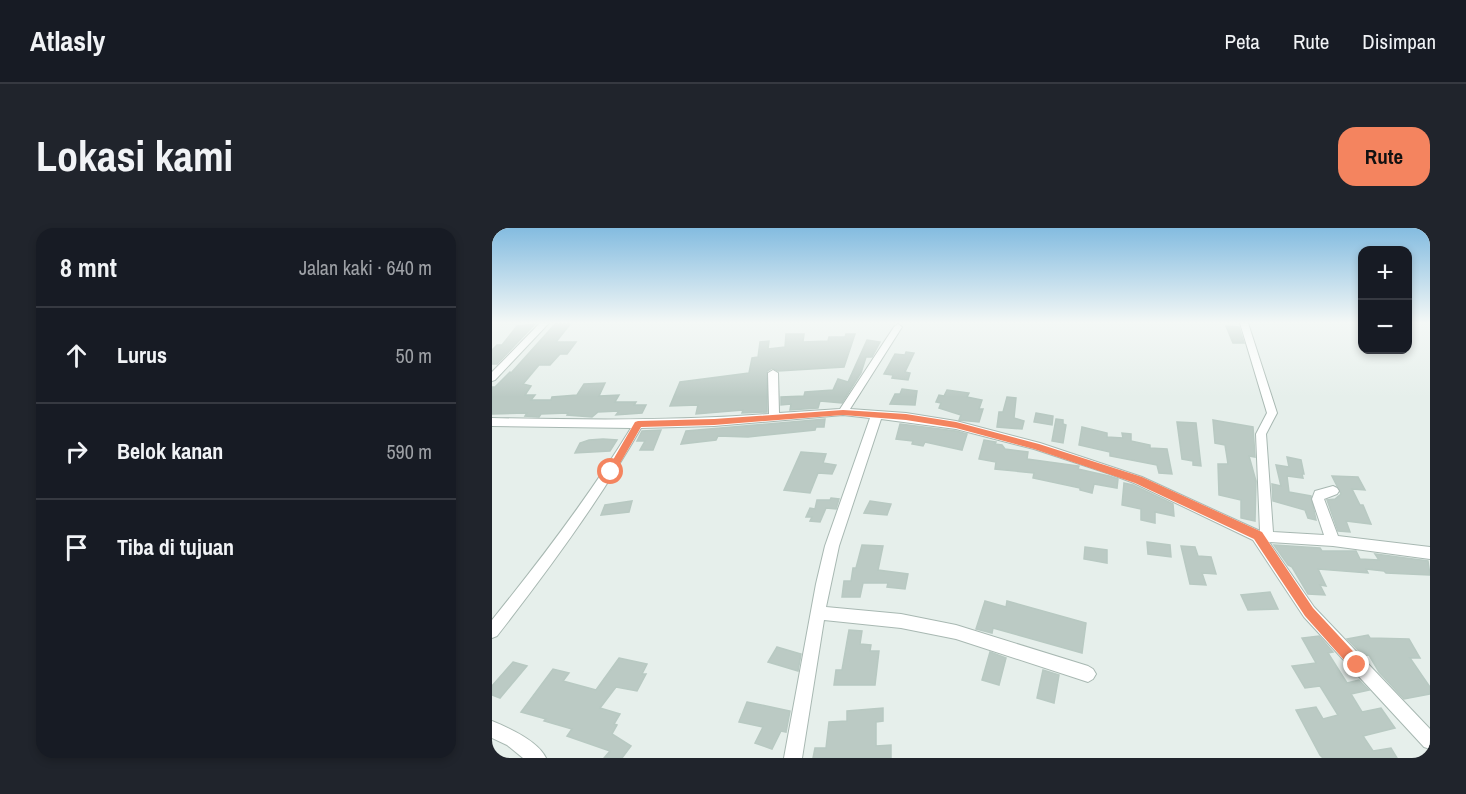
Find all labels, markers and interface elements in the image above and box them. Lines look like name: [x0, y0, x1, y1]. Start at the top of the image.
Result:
text: Atlasly: [30, 22, 105, 60]
text: Peta: [1224, 27, 1260, 56]
text: Rute: [1293, 27, 1329, 56]
text: Disimpan: [1362, 27, 1436, 56]
button: Rute: [1338, 127, 1430, 186]
text: Lokasi kami: [36, 128, 233, 184]
map controls: [1358, 246, 1412, 354]
button: +: [1358, 246, 1412, 300]
text: 8 mnt: [60, 250, 117, 285]
text: Jalan kaki · 640 m: [299, 254, 432, 281]
button: −: [1358, 300, 1412, 354]
icon: ahead: [60, 339, 93, 372]
text: Lurus: [117, 340, 167, 370]
text: 50 m: [396, 342, 432, 369]
icon: right: [60, 435, 93, 468]
text: Belok kanan: [117, 436, 223, 466]
text: 590 m: [386, 438, 432, 465]
route start: [597, 458, 623, 484]
icon: arrive: [60, 531, 93, 564]
text: Tiba di tujuan: [117, 532, 234, 562]
route end: [1343, 651, 1369, 677]

